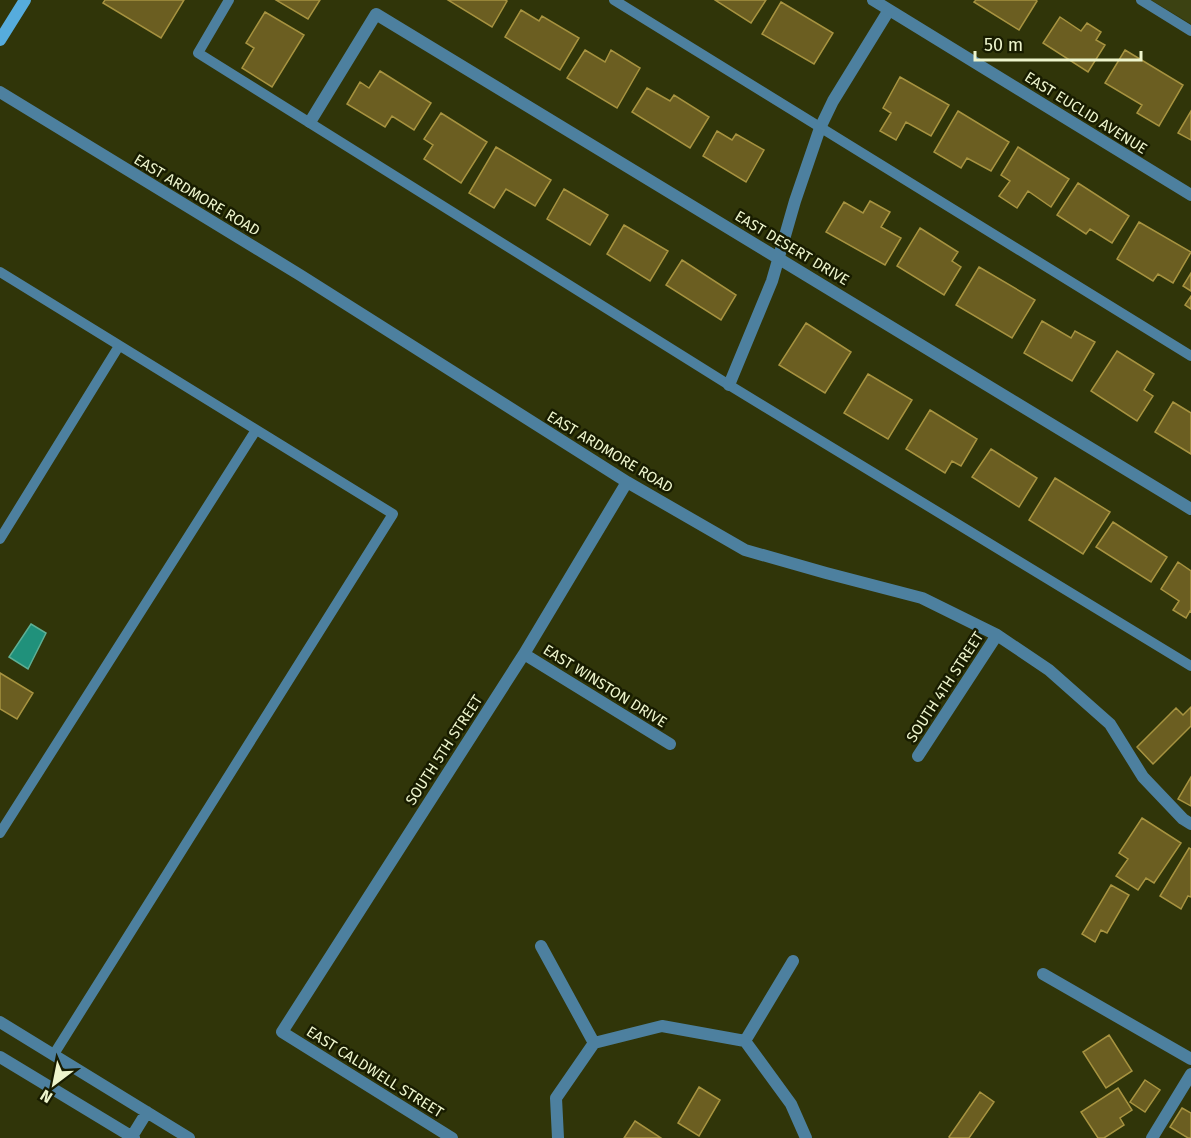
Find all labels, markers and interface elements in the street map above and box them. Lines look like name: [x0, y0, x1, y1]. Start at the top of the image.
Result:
scale bar: [975, 24, 1142, 62]
text: 50 m: [984, 34, 1023, 56]
street label: EAST EUCLID AVENUE: [1021, 68, 1151, 158]
street label: EAST ARDMORE ROAD: [131, 150, 263, 240]
street label: EAST DESERT DRIVE: [732, 207, 852, 289]
street label: EAST ARDMORE ROAD: [544, 407, 676, 497]
street label: SOUTH 4TH STREET: [903, 628, 988, 746]
street label: EAST WINSTON DRIVE: [540, 641, 670, 731]
street label: SOUTH 5TH STREET: [402, 691, 486, 808]
street label: EAST CALDWELL STREET: [303, 1022, 447, 1122]
north arrow: [24, 1054, 84, 1114]
text: N: [37, 1085, 56, 1107]

